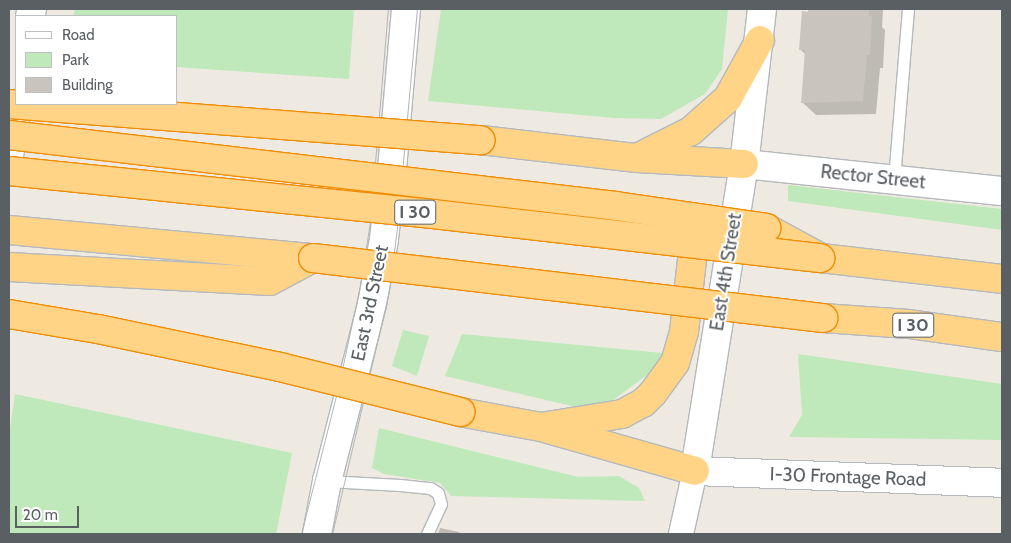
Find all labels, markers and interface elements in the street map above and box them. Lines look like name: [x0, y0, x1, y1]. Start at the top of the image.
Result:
legend: [15, 15, 178, 105]
text: Road: [62, 26, 95, 44]
text: Park: [62, 51, 89, 69]
text: Building: [62, 76, 113, 94]
street label: Rector Street: [819, 160, 927, 194]
road number: I 30: [394, 196, 436, 228]
street label: East 4th Street: [705, 211, 747, 333]
street label: East 3rd Street: [347, 243, 393, 363]
road number: I 30: [892, 310, 934, 340]
street label: I-30 Frontage Road: [769, 463, 927, 491]
scale bar: [18, 496, 81, 528]
text: 20 m: [23, 506, 58, 524]

